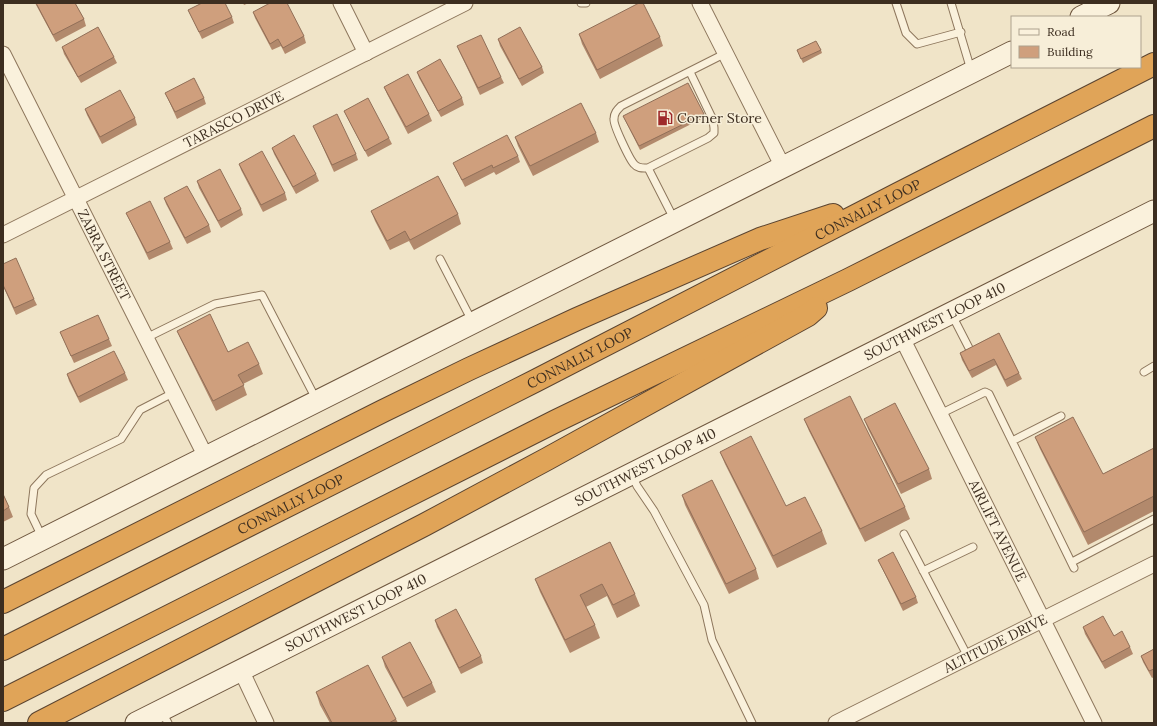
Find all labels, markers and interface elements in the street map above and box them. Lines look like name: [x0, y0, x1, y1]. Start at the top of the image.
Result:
legend: [1011, 16, 1141, 68]
text: Road: [1047, 24, 1075, 39]
text: Building: [1047, 44, 1093, 59]
street label: TARASCO DRIVE: [180, 86, 287, 152]
fuel station icon: Corner Store: [656, 109, 674, 127]
place label: Corner Store: [677, 109, 762, 127]
street label: CONNALLY LOOP: [812, 175, 924, 244]
street label: ZABRA STREET: [74, 206, 135, 304]
street label: SOUTHWEST LOOP 410: [861, 278, 1008, 364]
street label: CONNALLY LOOP: [524, 323, 636, 393]
street label: SOUTHWEST LOOP 410: [571, 424, 719, 510]
street label: CONNALLY LOOP: [234, 470, 347, 538]
street label: AIRLIFT AVENUE: [965, 476, 1031, 585]
street label: SOUTHWEST LOOP 410: [282, 569, 430, 656]
street label: ALTITUDE DRIVE: [939, 610, 1050, 677]

